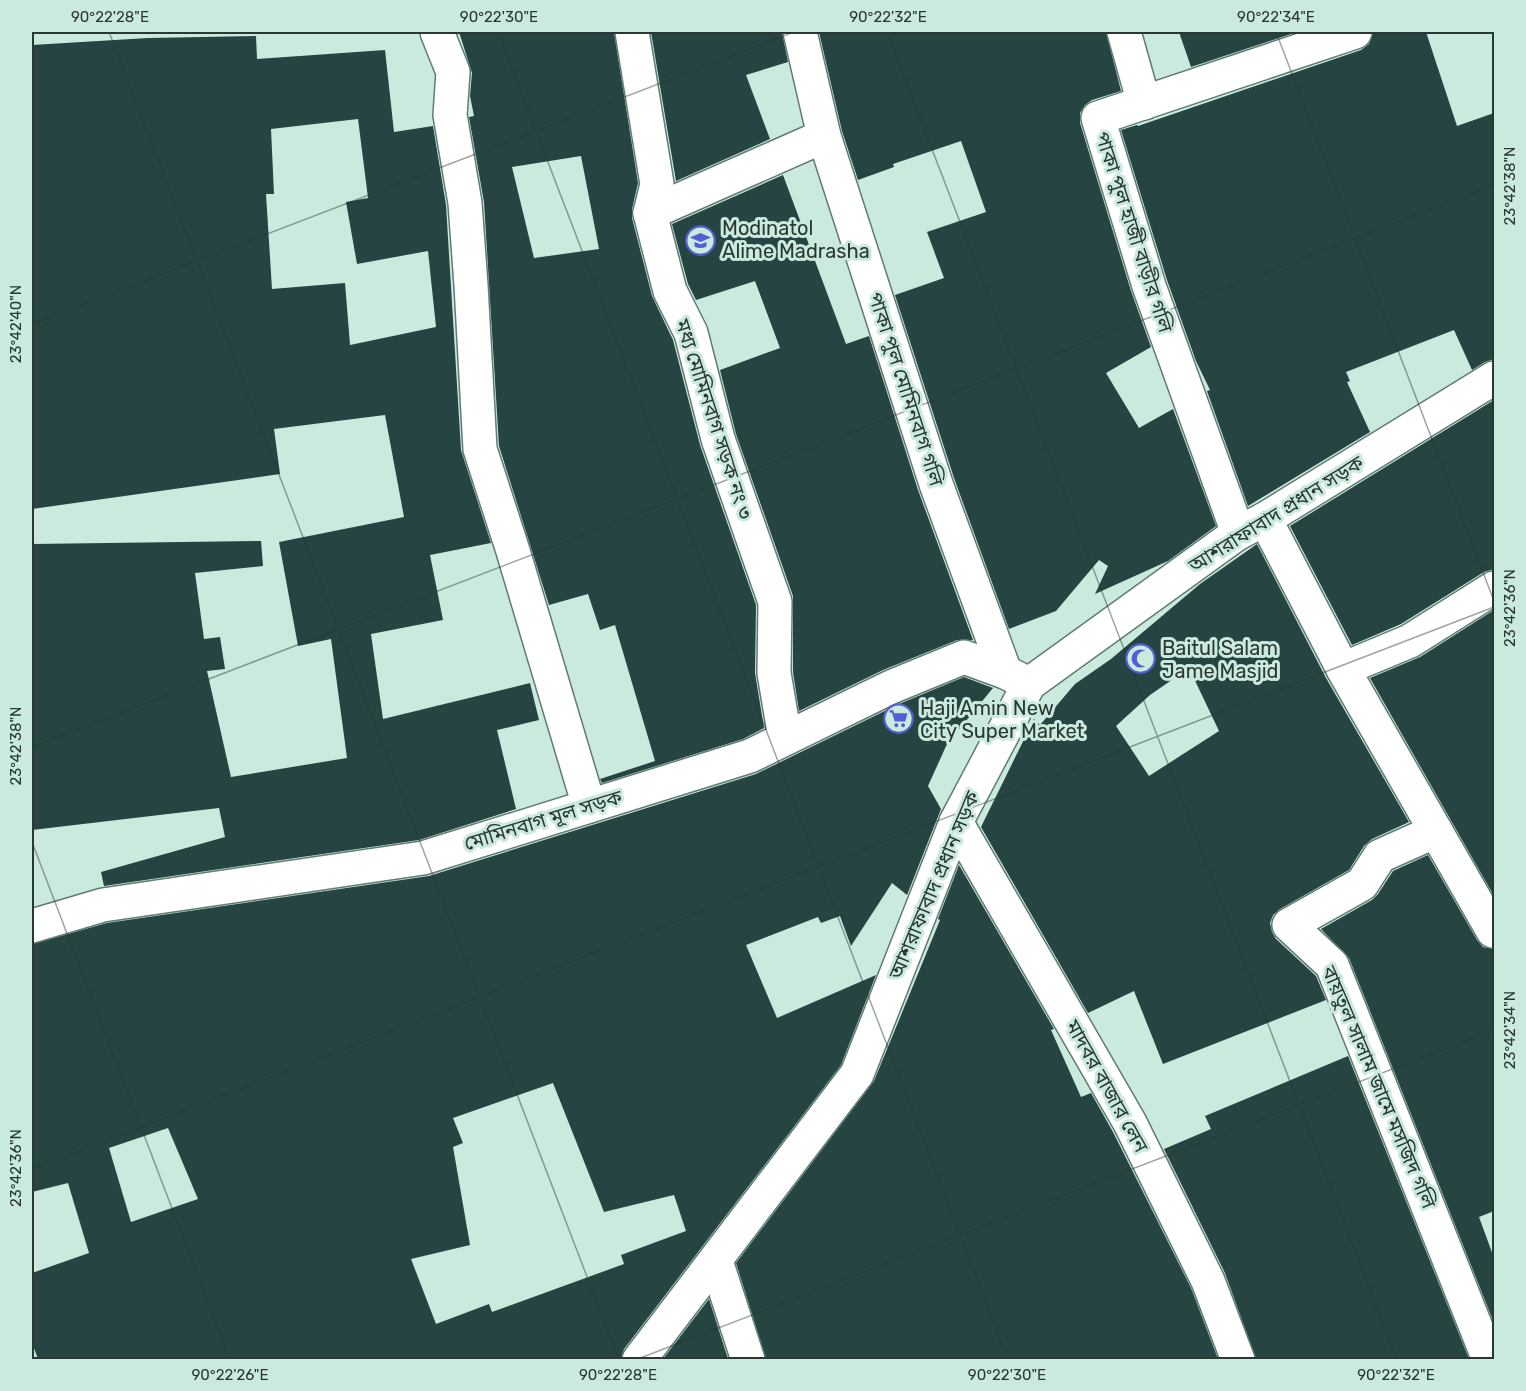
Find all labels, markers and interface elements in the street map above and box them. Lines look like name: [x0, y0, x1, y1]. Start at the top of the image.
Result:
text: 90°22'28"E: [71, 8, 149, 26]
text: 90°22'30"E: [460, 8, 538, 26]
text: 90°22'32"E: [849, 8, 927, 26]
text: 90°22'34"E: [1237, 8, 1315, 26]
street label: পাকা পুল হাজী বাড়ীর গলি: [1090, 129, 1178, 336]
text: 23°42'38"N: [1501, 147, 1519, 225]
place label: Modinatol Alime Madrasha: [722, 216, 870, 263]
school or university icon: Modinatol Alime Madrasha: [685, 224, 717, 256]
text: 23°42'40"N: [7, 285, 25, 363]
street label: পাকা পুল মোমিনবাগ গলি: [863, 289, 949, 489]
street label: মধ্য মোমিনবাগ সড়ক নং ৩: [670, 315, 758, 522]
street label: আশরাফাবাদ প্রধান সড়ক: [1183, 450, 1369, 578]
text: 23°42'36"N: [1501, 569, 1519, 647]
place label: Baitul Salam Jame Masjid: [1162, 636, 1278, 683]
mosque icon: Baitul Salam Jame Masjid: [1125, 643, 1157, 675]
place label: Haji Amin New City Super Market: [920, 696, 1085, 743]
supermarket icon: Haji Amin New City Super Market: [883, 703, 915, 735]
text: 23°42'38"N: [7, 707, 25, 785]
street label: মোমিনবাগ মূল সড়ক: [461, 784, 626, 856]
street label: আশরাফাবাদ প্রধান সড়ক: [883, 787, 985, 983]
street label: বায়তুল সালাম জামে মসজিদ গলি: [1316, 961, 1441, 1213]
text: 23°42'34"N: [1501, 991, 1519, 1069]
street label: মাদবর বাজার লেন: [1060, 1015, 1154, 1157]
text: 23°42'36"N: [7, 1129, 25, 1207]
text: 90°22'26"E: [191, 1366, 269, 1384]
text: 90°22'28"E: [579, 1366, 657, 1384]
text: 90°22'30"E: [968, 1366, 1046, 1384]
text: 90°22'32"E: [1357, 1366, 1435, 1384]

